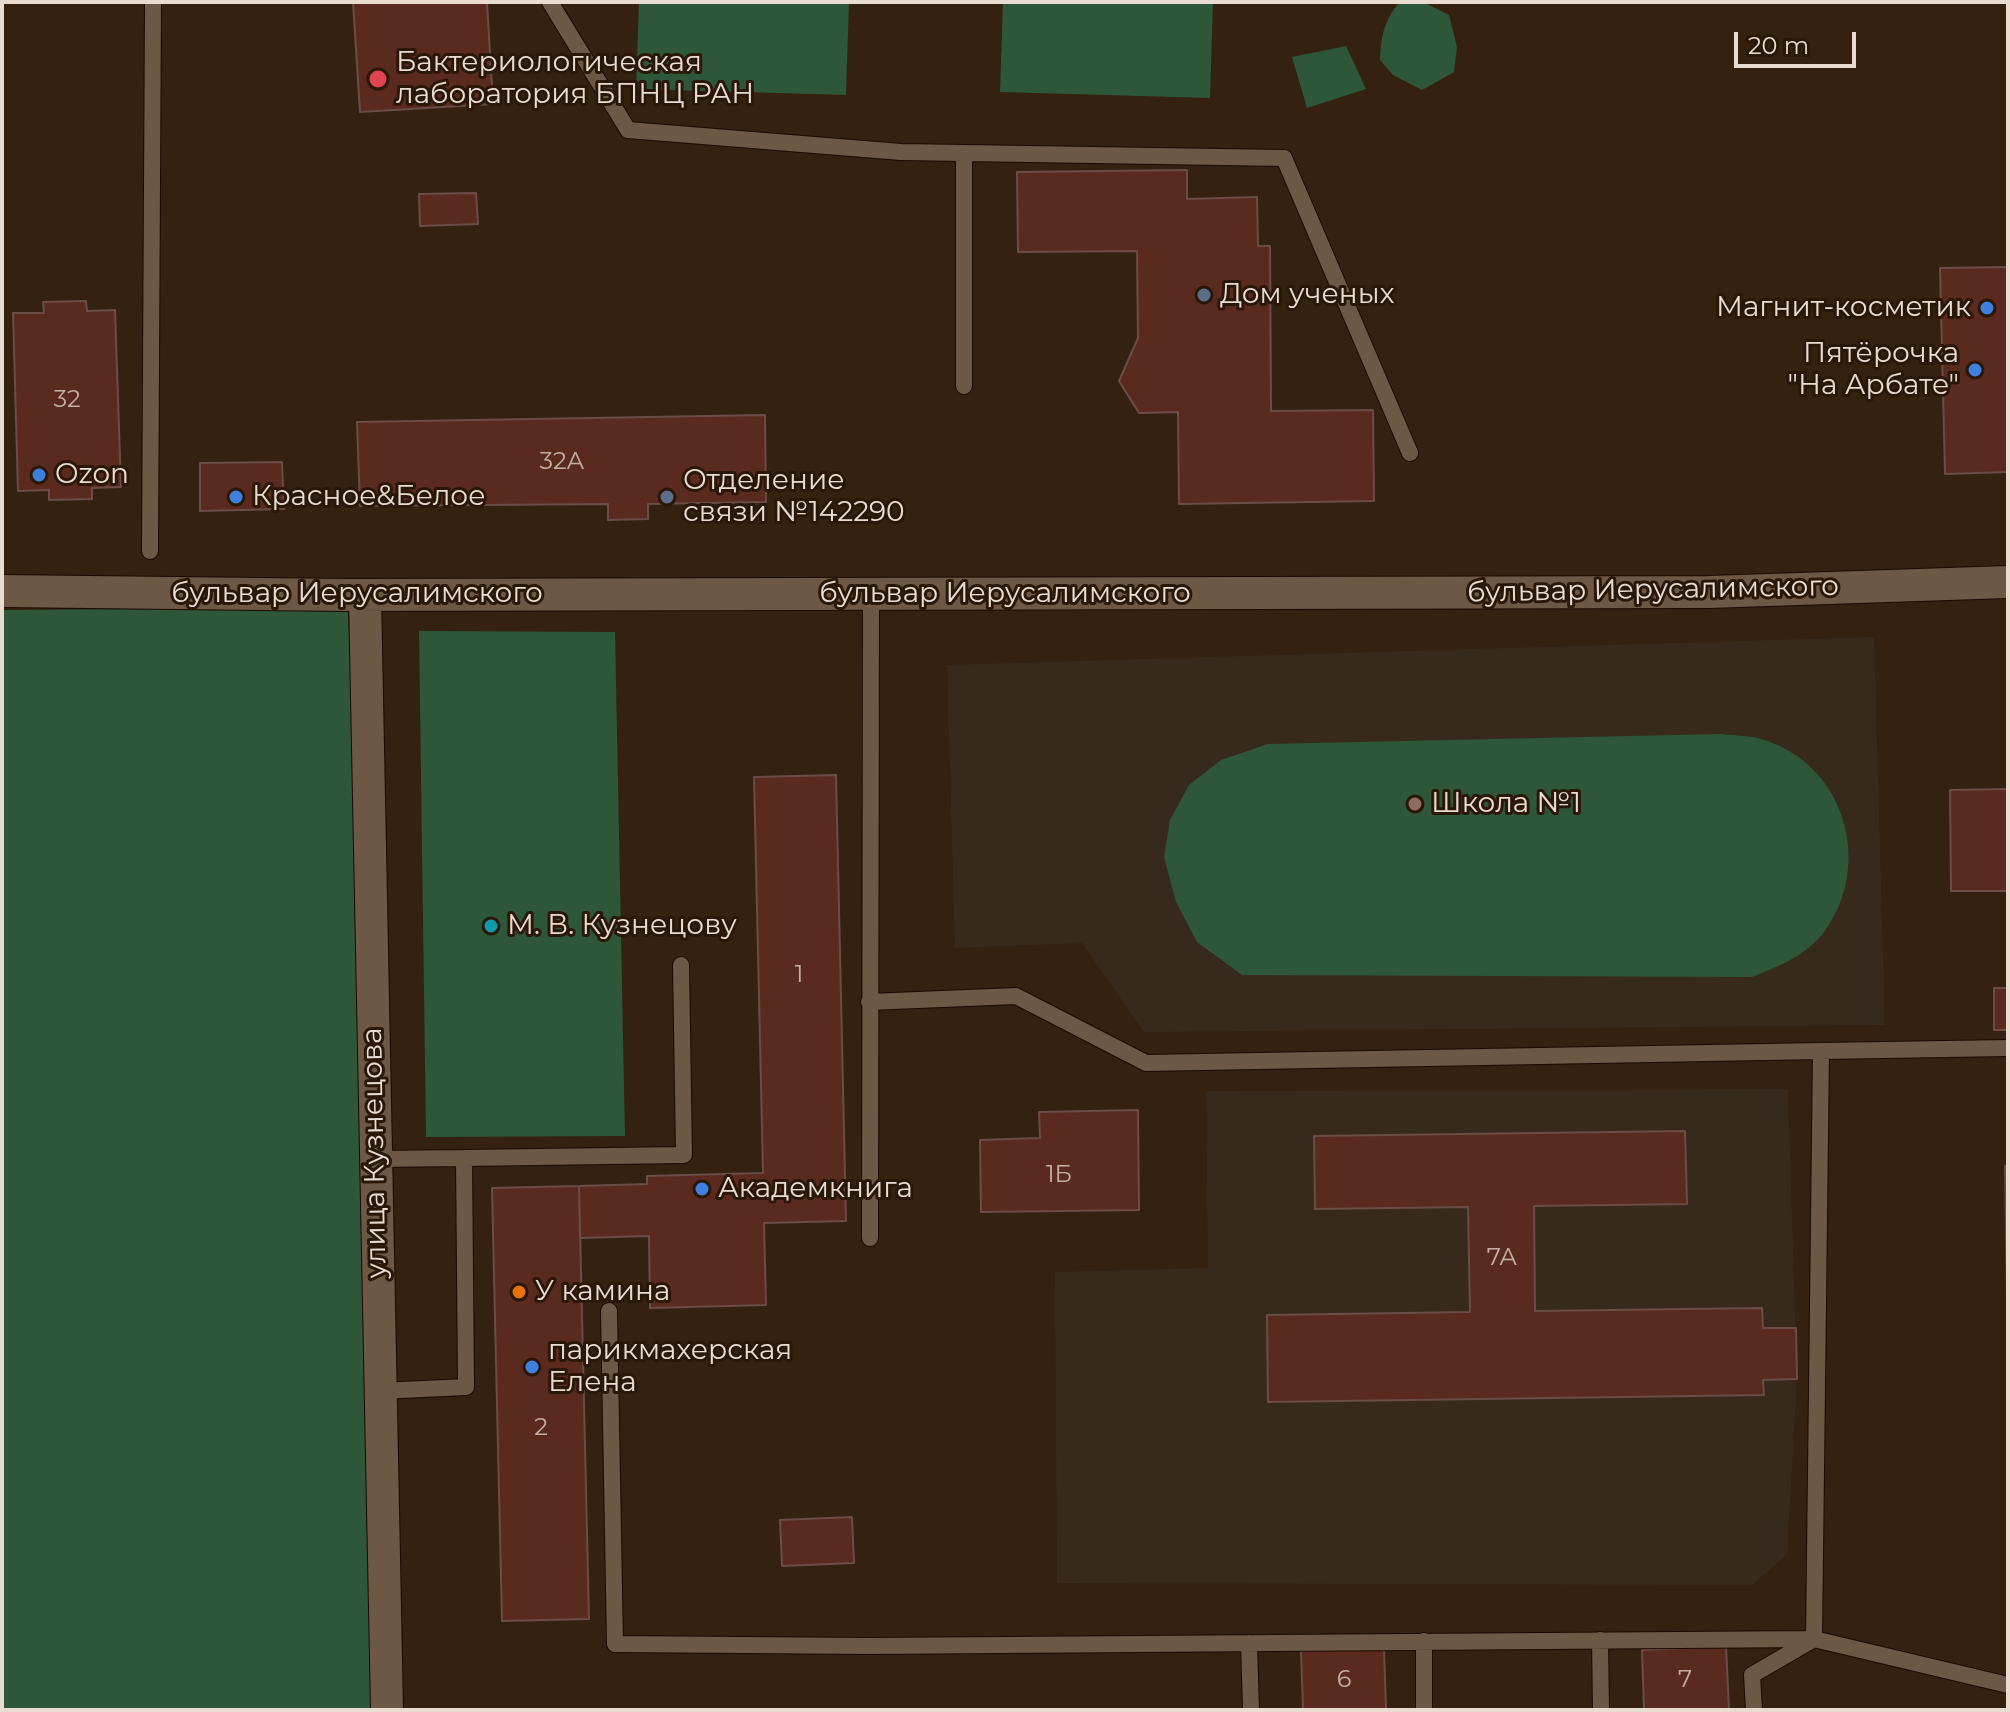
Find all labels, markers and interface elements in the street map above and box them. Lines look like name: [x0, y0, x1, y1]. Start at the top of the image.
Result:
scale bar: [1738, 16, 1860, 66]
text: 20 m: [1748, 31, 1809, 60]
place label: Бактериологическая лаборатория БПНЦ РАН: [396, 46, 754, 112]
marker: Бактериологическая лаборатория БПНЦ РАН: [367, 68, 389, 90]
place label: Дом ученых: [1220, 278, 1394, 312]
marker: Дом ученых: [1195, 286, 1213, 304]
place label: Магнит-косметик: [1716, 291, 1971, 325]
marker: Магнит-косметик: [1978, 299, 1996, 317]
place label: Пятёрочка "На Арбате": [1788, 337, 1959, 403]
marker: Пятёрочка "На Арбате": [1966, 361, 1984, 379]
house number: 32: [53, 386, 81, 414]
house number: 32А: [540, 448, 584, 476]
place label: Ozon: [55, 458, 129, 492]
place label: Отделение связи №142290: [683, 464, 905, 530]
marker: Ozon: [30, 466, 48, 484]
place label: Красное&Белое: [252, 480, 485, 514]
marker: Красное&Белое: [227, 488, 245, 506]
marker: Отделение связи №142290: [658, 488, 676, 506]
street label: бульвар Иерусалимского: [1467, 570, 1839, 610]
street label: бульвар Иерусалимского: [171, 577, 543, 611]
street label: бульвар Иерусалимского: [819, 577, 1191, 611]
place label: Школа №1: [1431, 787, 1581, 821]
marker: Школа №1: [1406, 795, 1424, 813]
place label: М. В. Кузнецову: [507, 909, 737, 943]
marker: М. В. Кузнецову: [482, 917, 500, 935]
house number: 1: [795, 961, 803, 989]
street label: улица Кузнецова: [356, 1027, 394, 1279]
house number: 1Б: [1046, 1161, 1072, 1189]
place label: Академкнига: [718, 1172, 913, 1206]
marker: Академкнига: [693, 1180, 711, 1198]
house number: 7А: [1487, 1244, 1517, 1272]
place label: У камина: [535, 1275, 670, 1309]
marker: У камина: [510, 1283, 528, 1301]
place label: парикмахерская Елена: [548, 1334, 792, 1400]
marker: парикмахерская Елена: [523, 1358, 541, 1376]
house number: 2: [534, 1414, 548, 1442]
house number: 6: [1337, 1666, 1351, 1694]
house number: 7: [1678, 1666, 1692, 1694]

